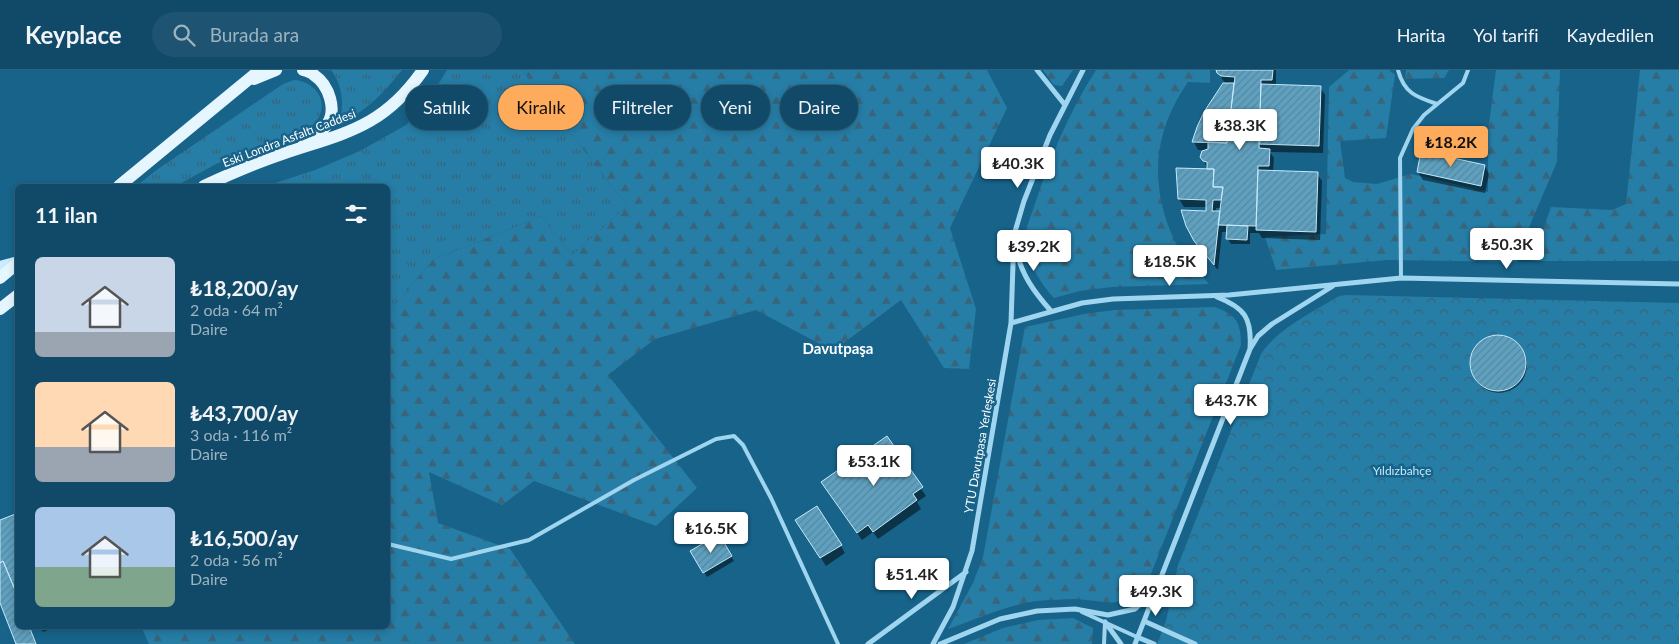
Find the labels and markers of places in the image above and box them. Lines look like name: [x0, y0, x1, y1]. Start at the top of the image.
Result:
pin: ₺38.3K: [1199, 108, 1281, 151]
pin: ₺18.2K: [1410, 126, 1492, 168]
pin: ₺40.3K: [977, 146, 1059, 189]
pin: ₺50.3K: [1466, 228, 1548, 270]
pin: ₺39.2K: [993, 230, 1075, 272]
pin: ₺18.5K: [1129, 244, 1211, 287]
pin: ₺43.7K: [1190, 384, 1272, 426]
pin: ₺53.1K: [833, 444, 915, 487]
pin: ₺16.5K: [670, 512, 752, 554]
pin: ₺51.4K: [871, 558, 953, 600]
pin: ₺49.3K: [1115, 574, 1197, 617]

